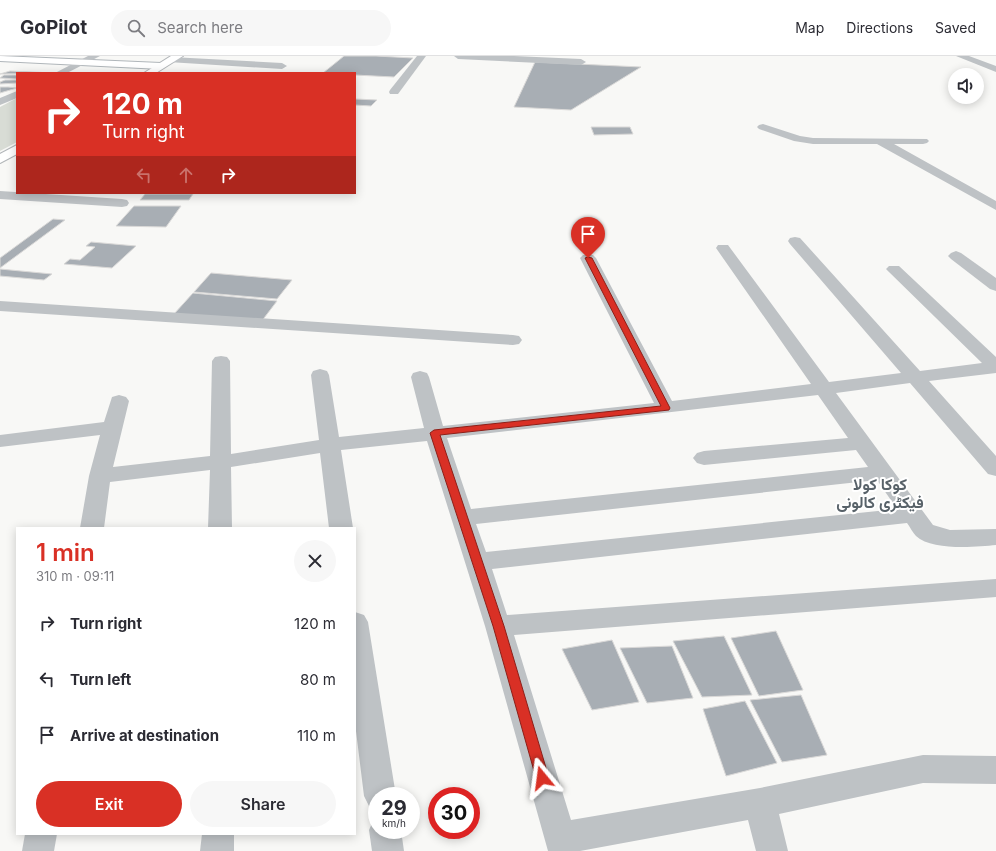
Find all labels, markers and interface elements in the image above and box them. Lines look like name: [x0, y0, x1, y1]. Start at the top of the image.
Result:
search box: [111, 10, 391, 46]
text: GoPilot: [20, 16, 87, 39]
icon: search: [125, 17, 147, 39]
text: Search here: [157, 18, 243, 37]
text: Map: [795, 19, 824, 36]
text: Directions: [846, 19, 913, 36]
text: Saved: [935, 19, 976, 36]
map controls: [948, 68, 984, 104]
button: sound: [948, 68, 984, 104]
text: 120 m: [102, 87, 183, 121]
icon: right: [36, 88, 88, 140]
text: Turn right: [102, 121, 185, 142]
icon: left: [133, 164, 155, 186]
icon: ahead: [175, 164, 197, 186]
icon: right: [217, 164, 239, 186]
pin: [571, 217, 605, 258]
icon: arrive: [577, 223, 599, 245]
district label: کوکا کولا فیکٹری کالونی: [836, 474, 924, 513]
text: 1 min: [36, 538, 95, 567]
button: close: [294, 540, 336, 582]
text: 310 m · 09:11: [36, 568, 114, 584]
icon: right: [36, 612, 58, 634]
text: Turn right: [70, 614, 142, 633]
text: 120 m: [294, 614, 336, 633]
icon: left: [36, 668, 58, 690]
text: Turn left: [70, 670, 131, 689]
text: 80 m: [300, 670, 336, 689]
icon: arrive: [36, 724, 58, 746]
text: Arrive at destination: [70, 726, 219, 745]
text: 110 m: [297, 726, 336, 745]
position arrow: [521, 757, 563, 799]
button: Exit: [36, 781, 182, 827]
button: Share: [190, 781, 336, 827]
speed limit sign: 30: [428, 787, 480, 839]
text: 29: [381, 796, 407, 820]
text: km/h: [382, 817, 406, 829]

